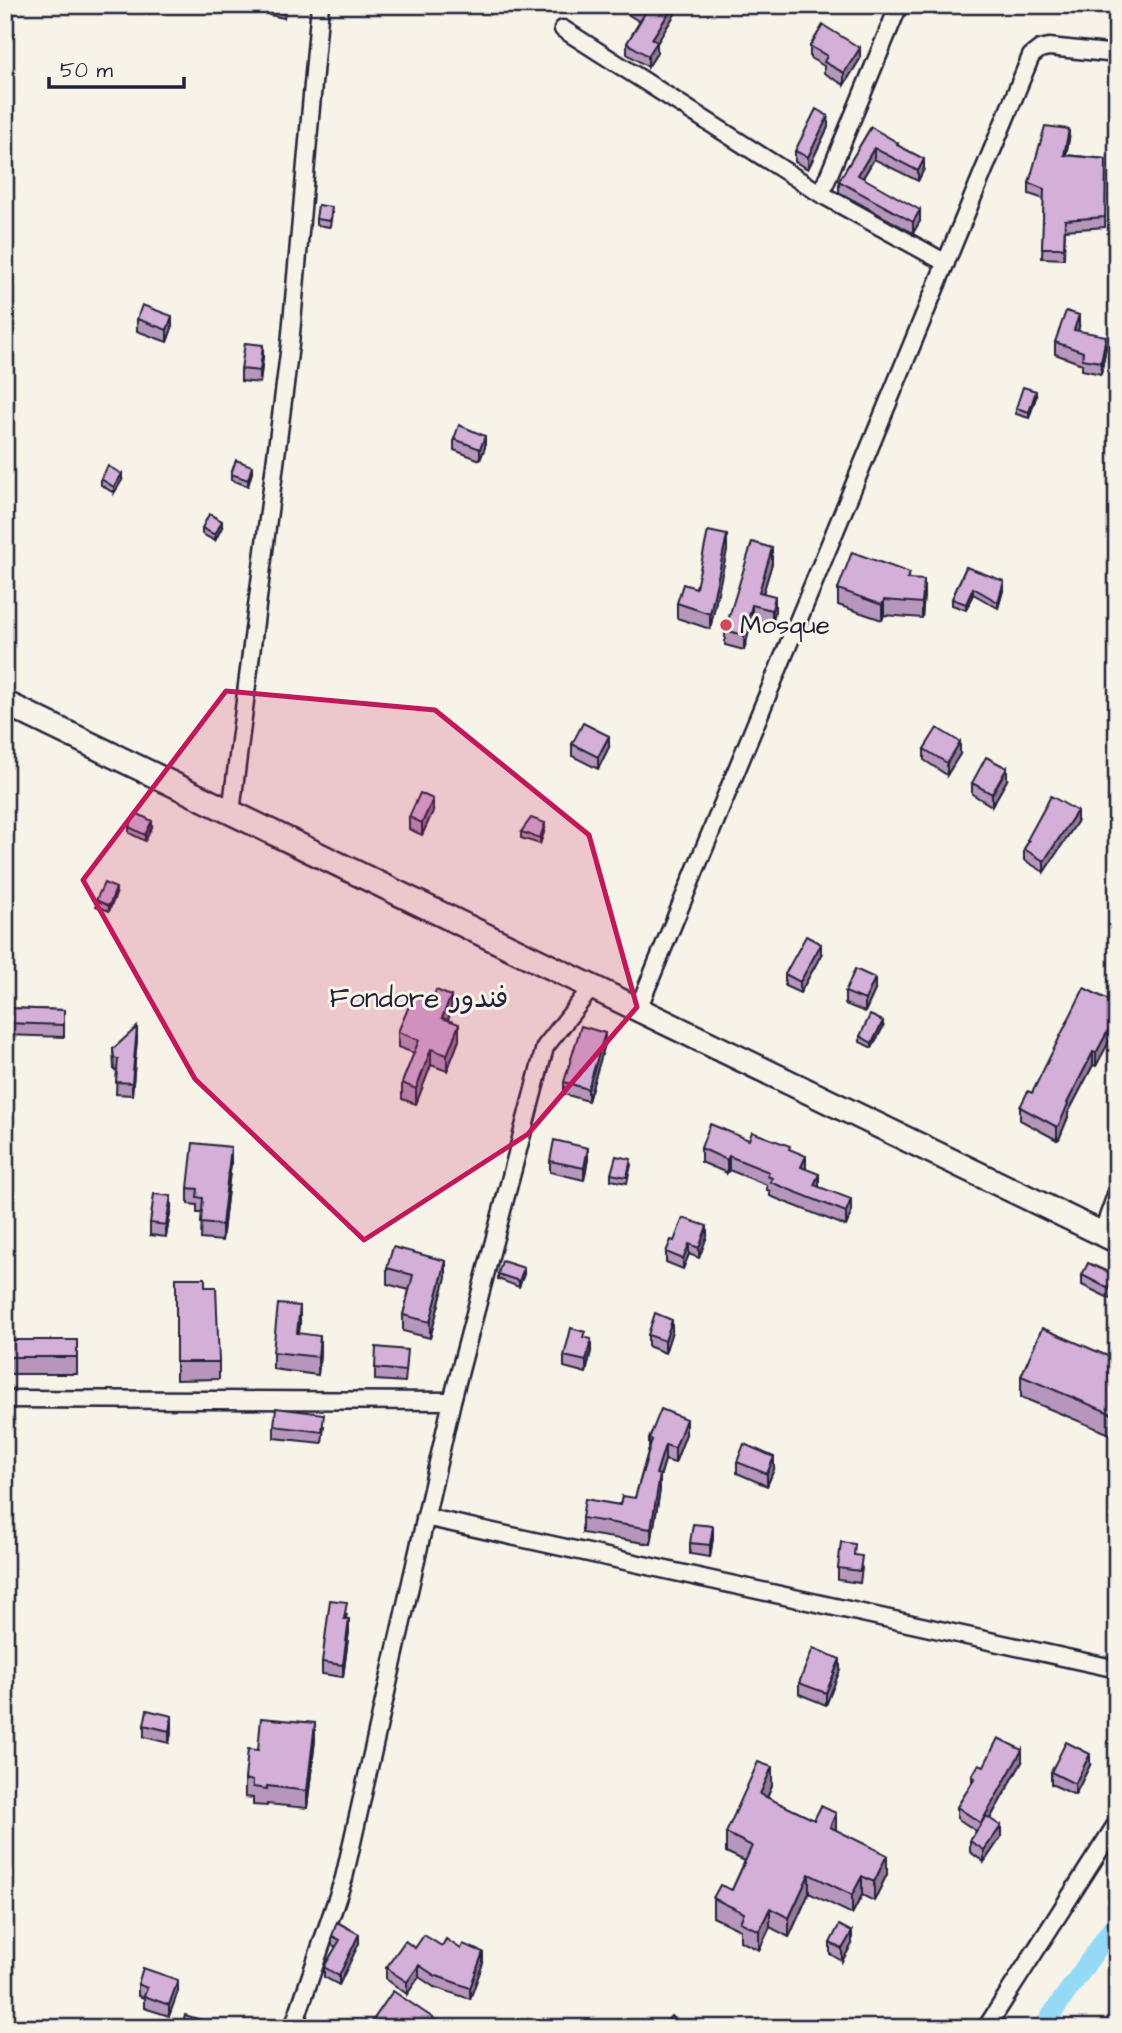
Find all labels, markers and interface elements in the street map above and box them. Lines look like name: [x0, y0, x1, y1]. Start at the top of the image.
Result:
scale bar: [49, 46, 184, 90]
text: 50 m: [60, 56, 114, 85]
place label: Mosque: [740, 607, 830, 643]
marker: Mosque: [718, 617, 734, 633]
district label: Fondore فندور: [330, 979, 508, 1018]

